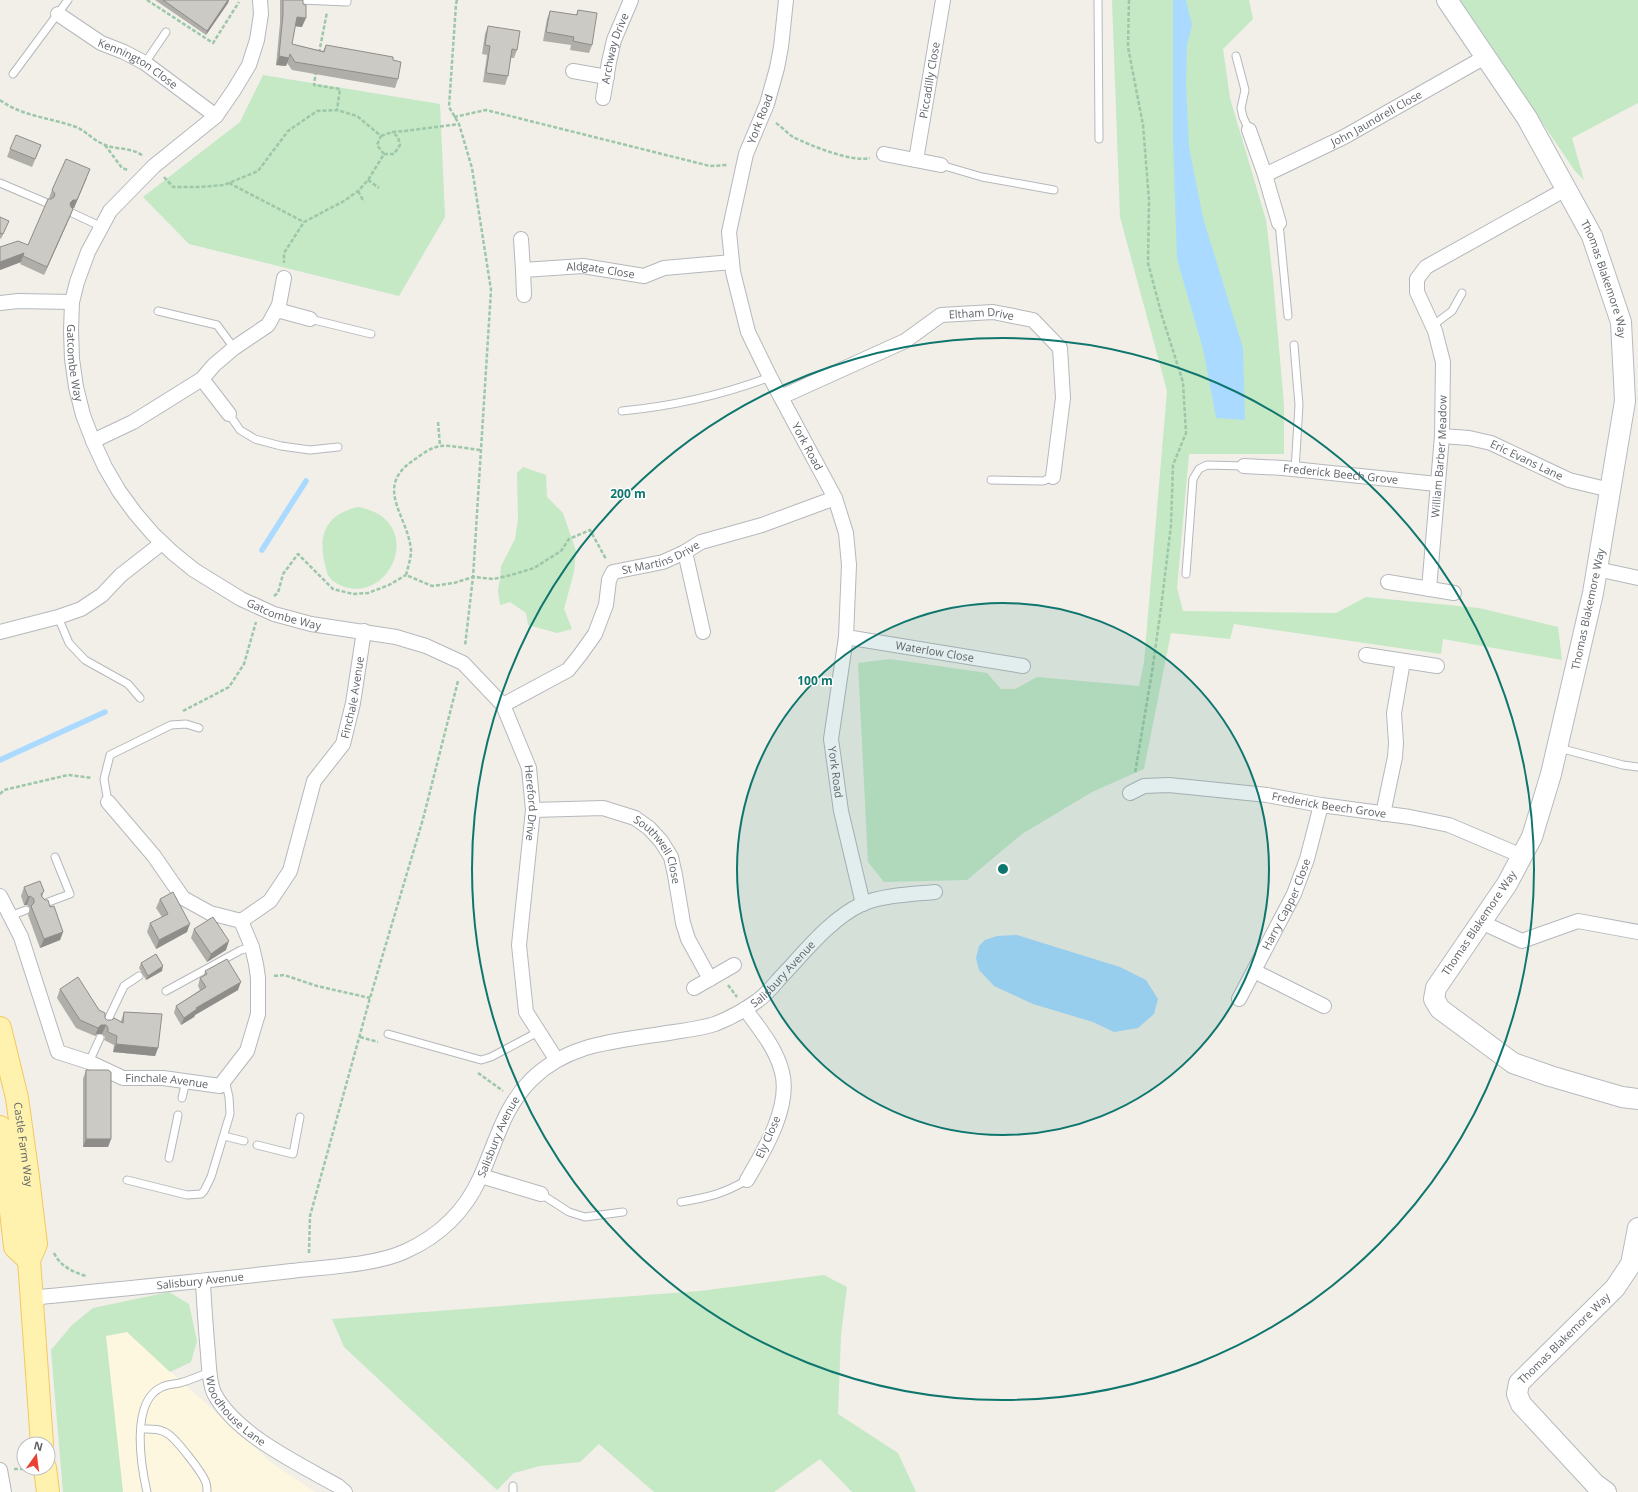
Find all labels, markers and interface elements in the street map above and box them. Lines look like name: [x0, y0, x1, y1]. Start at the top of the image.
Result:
street label: Archway Drive: [597, 10, 632, 85]
street label: Kennington Close: [96, 35, 181, 92]
street label: Piccadilly Close: [915, 41, 943, 119]
street label: John Jaundrell Close: [1327, 86, 1424, 150]
street label: York Road: [743, 92, 776, 146]
street label: Thomas Blakemore Way: [1578, 217, 1630, 339]
street label: Aldgate Close: [566, 258, 636, 281]
street label: Eltham Drive: [948, 304, 1015, 323]
street label: Gatcombe Way: [64, 324, 87, 403]
street label: William Barber Meadow: [1427, 395, 1450, 518]
street label: York Road: [789, 420, 827, 473]
street label: Eric Evans Lane: [1488, 436, 1566, 483]
street label: Frederick Beech Grove: [1282, 460, 1399, 487]
text: 200 m: [610, 485, 646, 502]
street label: St Martins Drive: [620, 537, 702, 577]
street label: Thomas Blakemore Way: [1567, 546, 1608, 671]
street label: Gatcombe Way: [244, 595, 323, 633]
street label: Waterlow Close: [894, 637, 975, 665]
street label: Finchale Avenue: [337, 655, 367, 740]
text: 100 m: [797, 672, 833, 689]
street label: York Road: [825, 745, 847, 799]
street label: Hereford Drive: [522, 764, 541, 842]
street label: Frederick Beech Grove: [1271, 788, 1387, 821]
street label: Southwell Close: [631, 811, 684, 885]
street label: Harry Capper Close: [1258, 856, 1314, 952]
centre of rings: [996, 862, 1010, 876]
street label: Thomas Blakemore Way: [1438, 867, 1520, 978]
street label: Salisbury Avenue: [747, 937, 818, 1011]
street label: Finchale Avenue: [125, 1070, 209, 1091]
street label: Salisbury Avenue: [473, 1093, 523, 1180]
street label: Castle Farm Way: [11, 1101, 37, 1188]
street label: Ely Close: [752, 1113, 784, 1160]
street label: Salisbury Avenue: [156, 1268, 245, 1292]
street label: Thomas Blakemore Way: [1514, 1289, 1613, 1387]
street label: Woodhouse Lane: [203, 1375, 269, 1449]
north arrow: [16, 1436, 56, 1476]
text: N: [32, 1437, 45, 1454]

